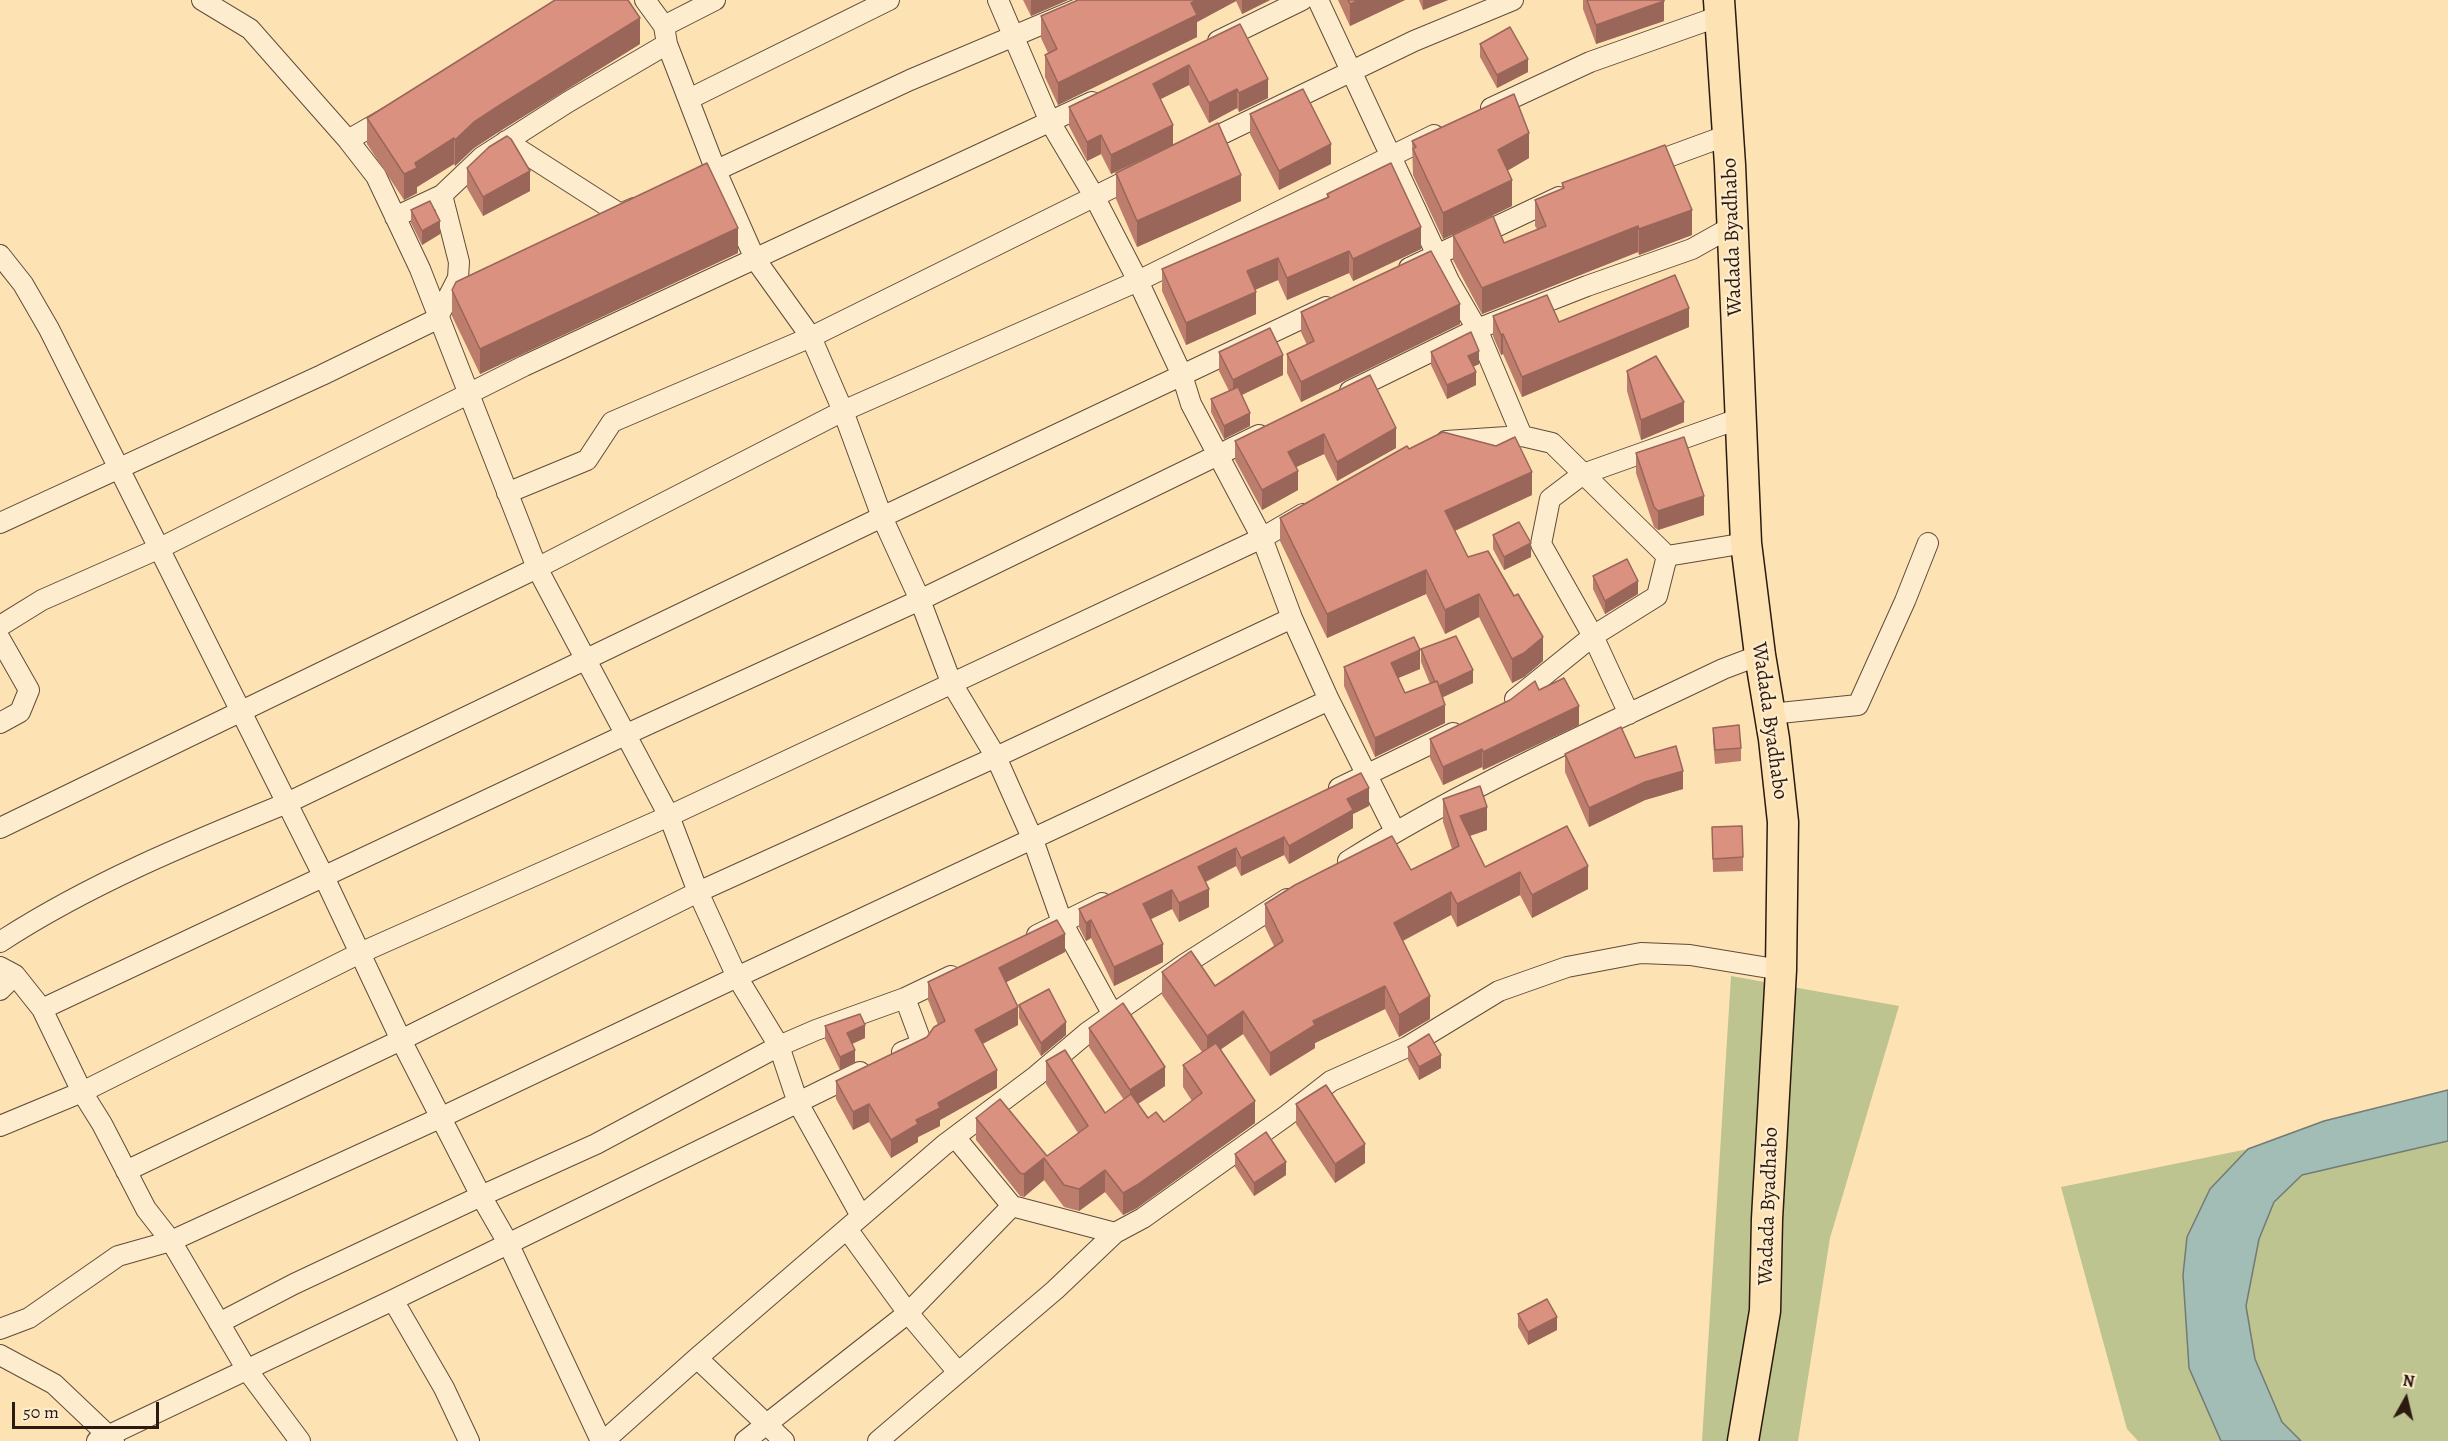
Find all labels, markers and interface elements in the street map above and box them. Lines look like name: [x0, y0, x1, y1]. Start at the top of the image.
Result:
street label: Wadada Byadhabo: [1718, 157, 1748, 317]
street label: Wadada Byadhabo: [1745, 641, 1793, 801]
street label: Wadada Byadhabo: [1754, 1126, 1784, 1286]
north arrow: [2376, 1369, 2436, 1429]
text: N: [2401, 1369, 2416, 1393]
scale bar: [15, 1390, 162, 1428]
text: 50 m: [23, 1400, 59, 1424]

